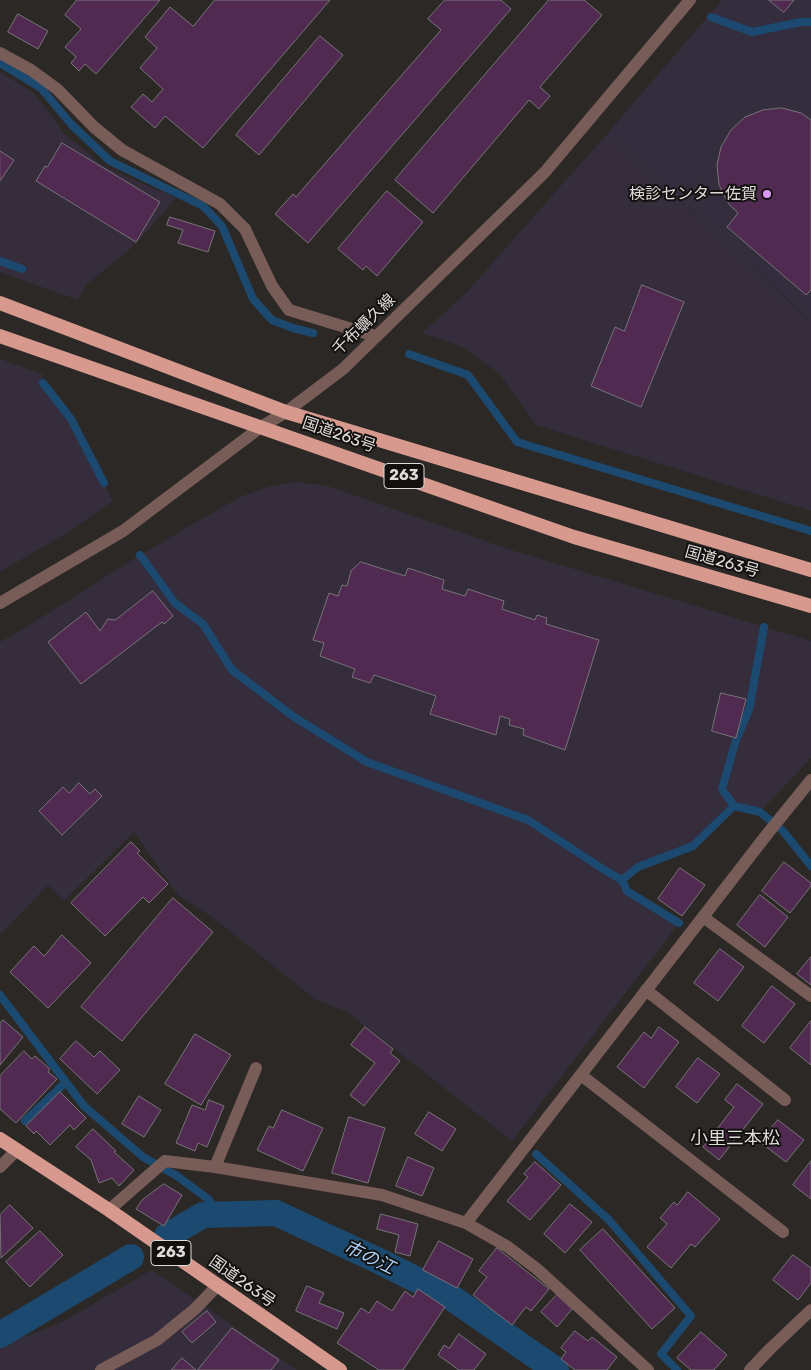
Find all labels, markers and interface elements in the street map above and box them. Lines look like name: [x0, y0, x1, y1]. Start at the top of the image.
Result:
place label: 検診センター佐賀: [629, 184, 757, 204]
marker: 検診センター佐賀: [761, 188, 773, 200]
street label: 千布蠣久線: [329, 290, 399, 360]
street label: 国道263号: [300, 413, 378, 457]
road number: 263: [384, 464, 424, 488]
street label: 国道263号: [683, 542, 761, 582]
district label: 小里三本松: [690, 1128, 780, 1150]
water label: 市の江: [340, 1236, 398, 1280]
road number: 263: [151, 1240, 191, 1266]
street label: 国道263号: [205, 1252, 279, 1312]

